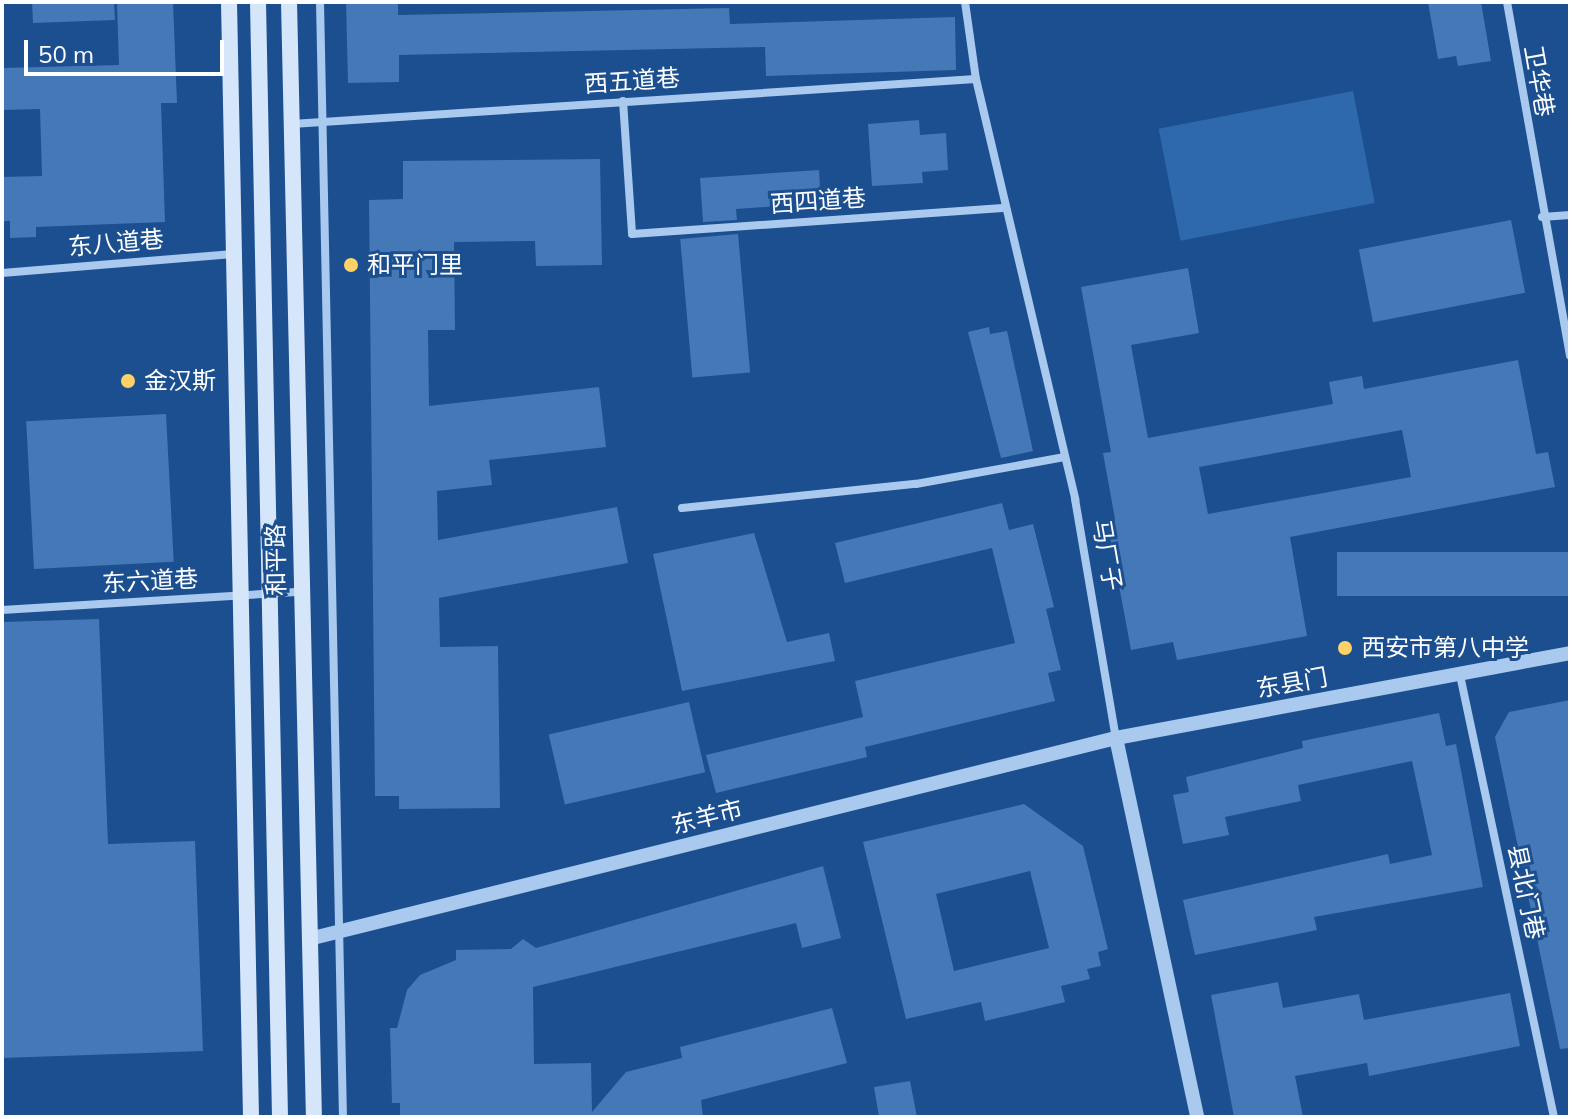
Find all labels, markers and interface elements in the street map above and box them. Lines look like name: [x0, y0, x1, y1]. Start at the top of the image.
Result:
scale bar: [28, 24, 228, 74]
text: 50 m: [38, 39, 94, 69]
street label: 卫华巷: [1519, 43, 1559, 119]
street label: 西五道巷: [583, 63, 681, 99]
street label: 西四道巷: [769, 183, 867, 219]
street label: 东八道巷: [67, 224, 165, 262]
place label: 和平门里: [367, 251, 463, 279]
marker: 和平门里: [342, 256, 360, 274]
place label: 金汉斯: [144, 367, 216, 395]
marker: 金汉斯: [119, 372, 137, 390]
street label: 马厂子: [1087, 517, 1127, 593]
street label: 和平路: [261, 524, 291, 596]
street label: 东六道巷: [101, 564, 199, 598]
place label: 西安市第八中学: [1361, 634, 1529, 662]
marker: 西安市第八中学: [1336, 639, 1354, 657]
street label: 东县门: [1254, 663, 1330, 703]
street label: 东羊市: [669, 794, 745, 840]
street label: 县北门巷: [1502, 842, 1550, 942]

